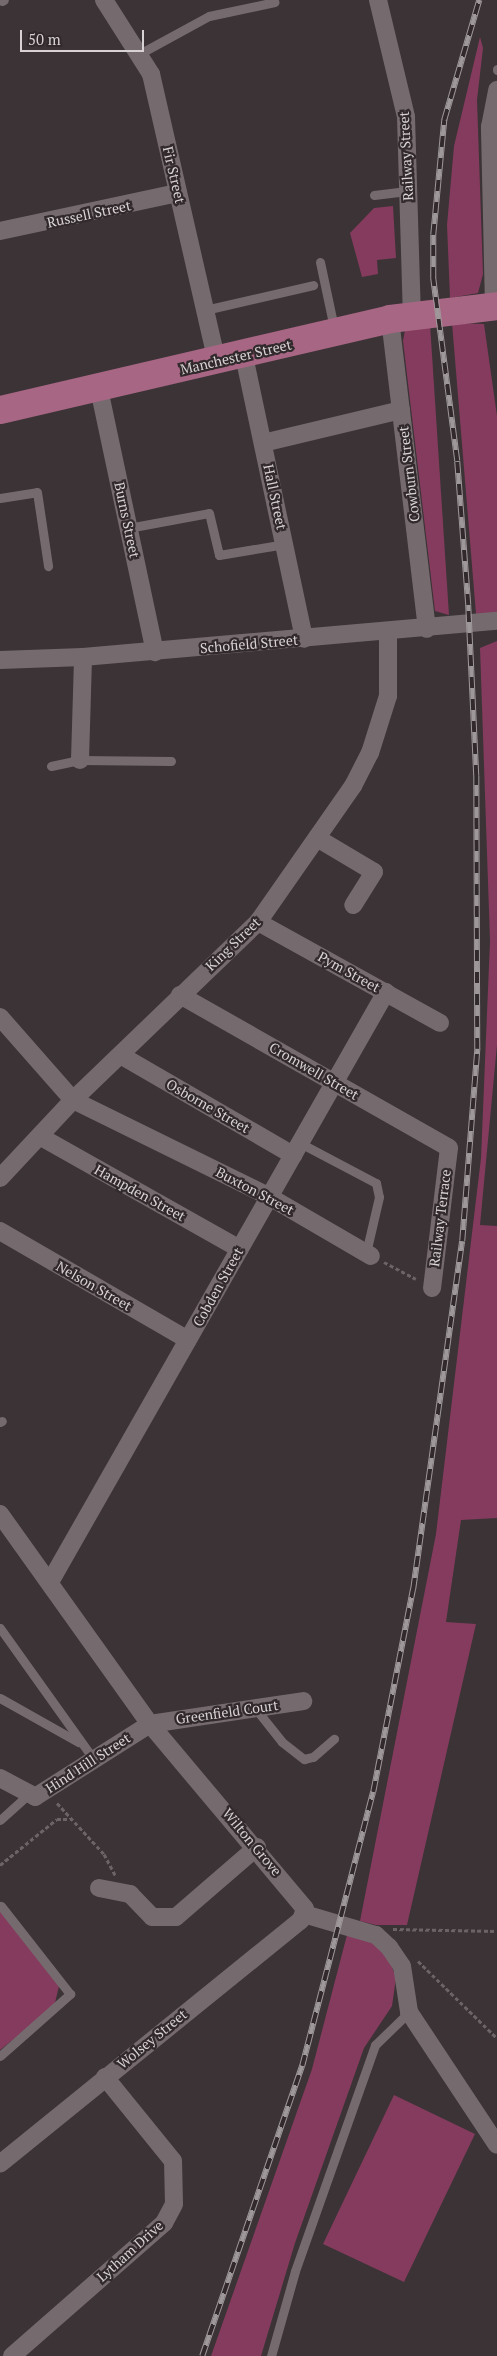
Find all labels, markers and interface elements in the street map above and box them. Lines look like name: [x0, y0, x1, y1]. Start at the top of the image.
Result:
scale bar: [22, 20, 146, 52]
text: 50 m: [28, 29, 61, 49]
street label: Railway Street: [395, 111, 417, 201]
street label: Fir Street: [159, 145, 189, 205]
street label: Russell Street: [46, 197, 132, 231]
street label: Manchester Street: [179, 336, 293, 378]
street label: Cowburn Street: [395, 425, 423, 523]
street label: Hall Street: [260, 463, 290, 531]
street label: Burns Street: [111, 481, 143, 559]
street label: Schofield Street: [199, 631, 299, 657]
street label: King Street: [202, 914, 264, 974]
street label: Pym Street: [315, 948, 383, 996]
street label: Cromwell Street: [266, 1039, 362, 1103]
street label: Osborne Street: [163, 1075, 253, 1137]
street label: Hampden Street: [92, 1161, 188, 1225]
street label: Buxton Street: [213, 1163, 297, 1219]
street label: Railway Terrace: [426, 1168, 454, 1268]
street label: Cobden Street: [189, 1244, 247, 1330]
street label: Nelson Street: [53, 1258, 135, 1314]
street label: Greenfield Court: [175, 1696, 279, 1728]
street label: Hind Hill Street: [43, 1729, 133, 1797]
street label: Wilton Grove: [219, 1805, 285, 1879]
street label: Wolsey Street: [114, 2006, 190, 2072]
street label: Lytham Drive: [93, 2217, 167, 2285]

